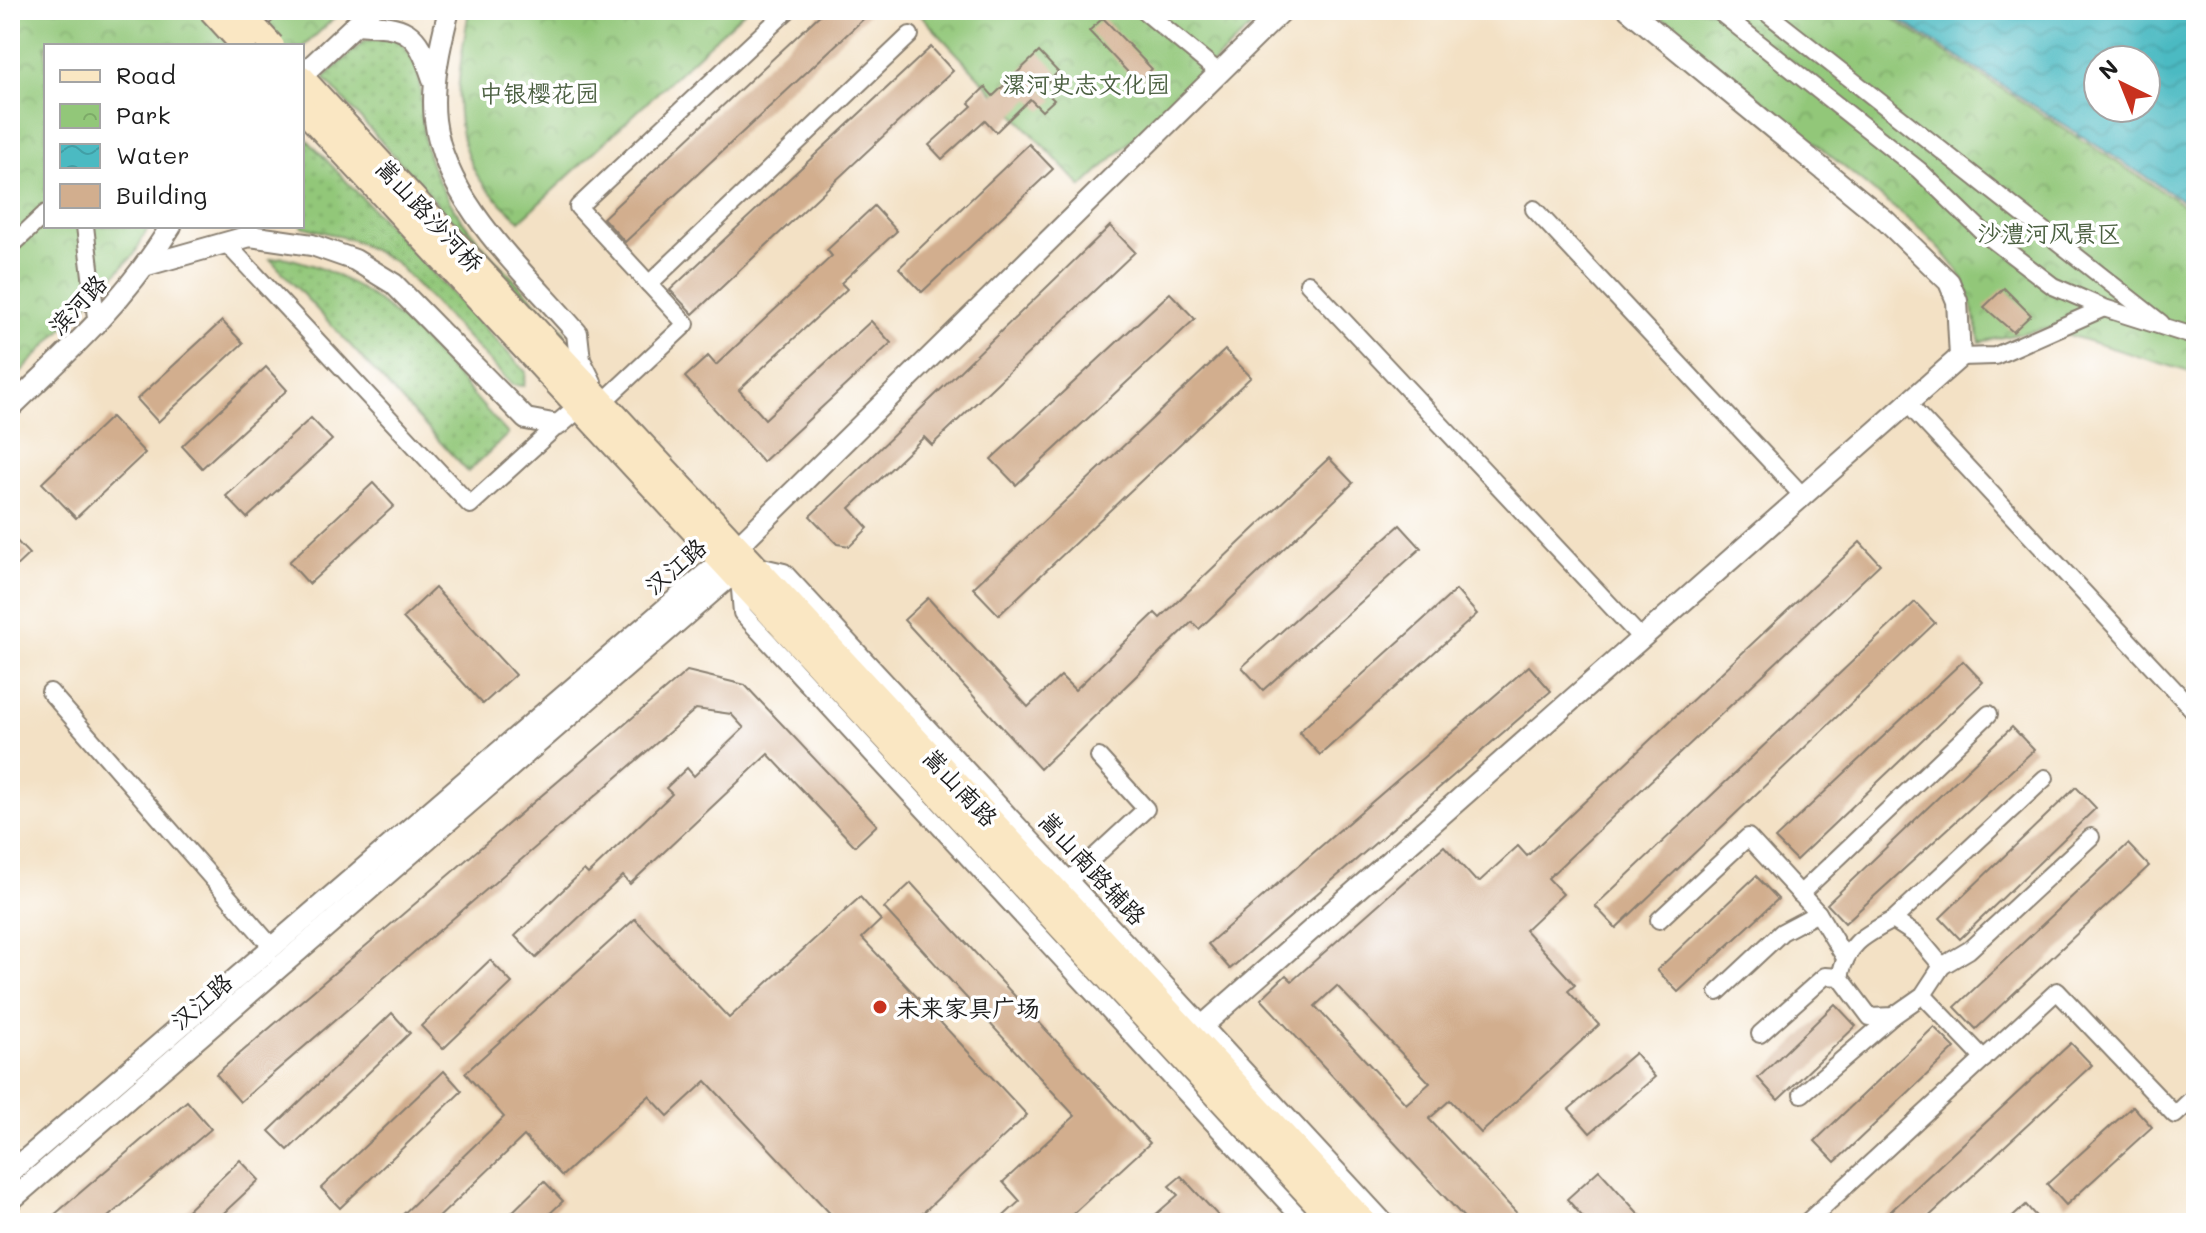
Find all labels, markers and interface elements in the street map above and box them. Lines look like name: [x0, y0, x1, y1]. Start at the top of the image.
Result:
legend: [44, 44, 304, 228]
north arrow: [2082, 44, 2162, 124]
text: N: [2092, 53, 2124, 85]
text: Road: [116, 59, 176, 90]
park label: 漯河史志文化园: [1002, 68, 1170, 99]
park label: 中银樱花园: [479, 77, 599, 108]
text: Park: [116, 99, 170, 130]
text: Water: [116, 139, 190, 170]
street label: 嵩山路沙河桥: [370, 152, 490, 278]
text: Building: [116, 179, 207, 210]
park label: 沙澧河风景区: [1977, 217, 2121, 248]
street label: 滨河路: [41, 267, 113, 341]
street label: 汉江路: [638, 531, 712, 601]
street label: 嵩山南路: [917, 741, 1005, 833]
street label: 嵩山南路辅路: [1033, 805, 1153, 931]
street label: 汉江路: [164, 966, 238, 1036]
place label: 未来家具广场: [896, 992, 1040, 1023]
marker: 未来家具广场: [871, 998, 889, 1016]

